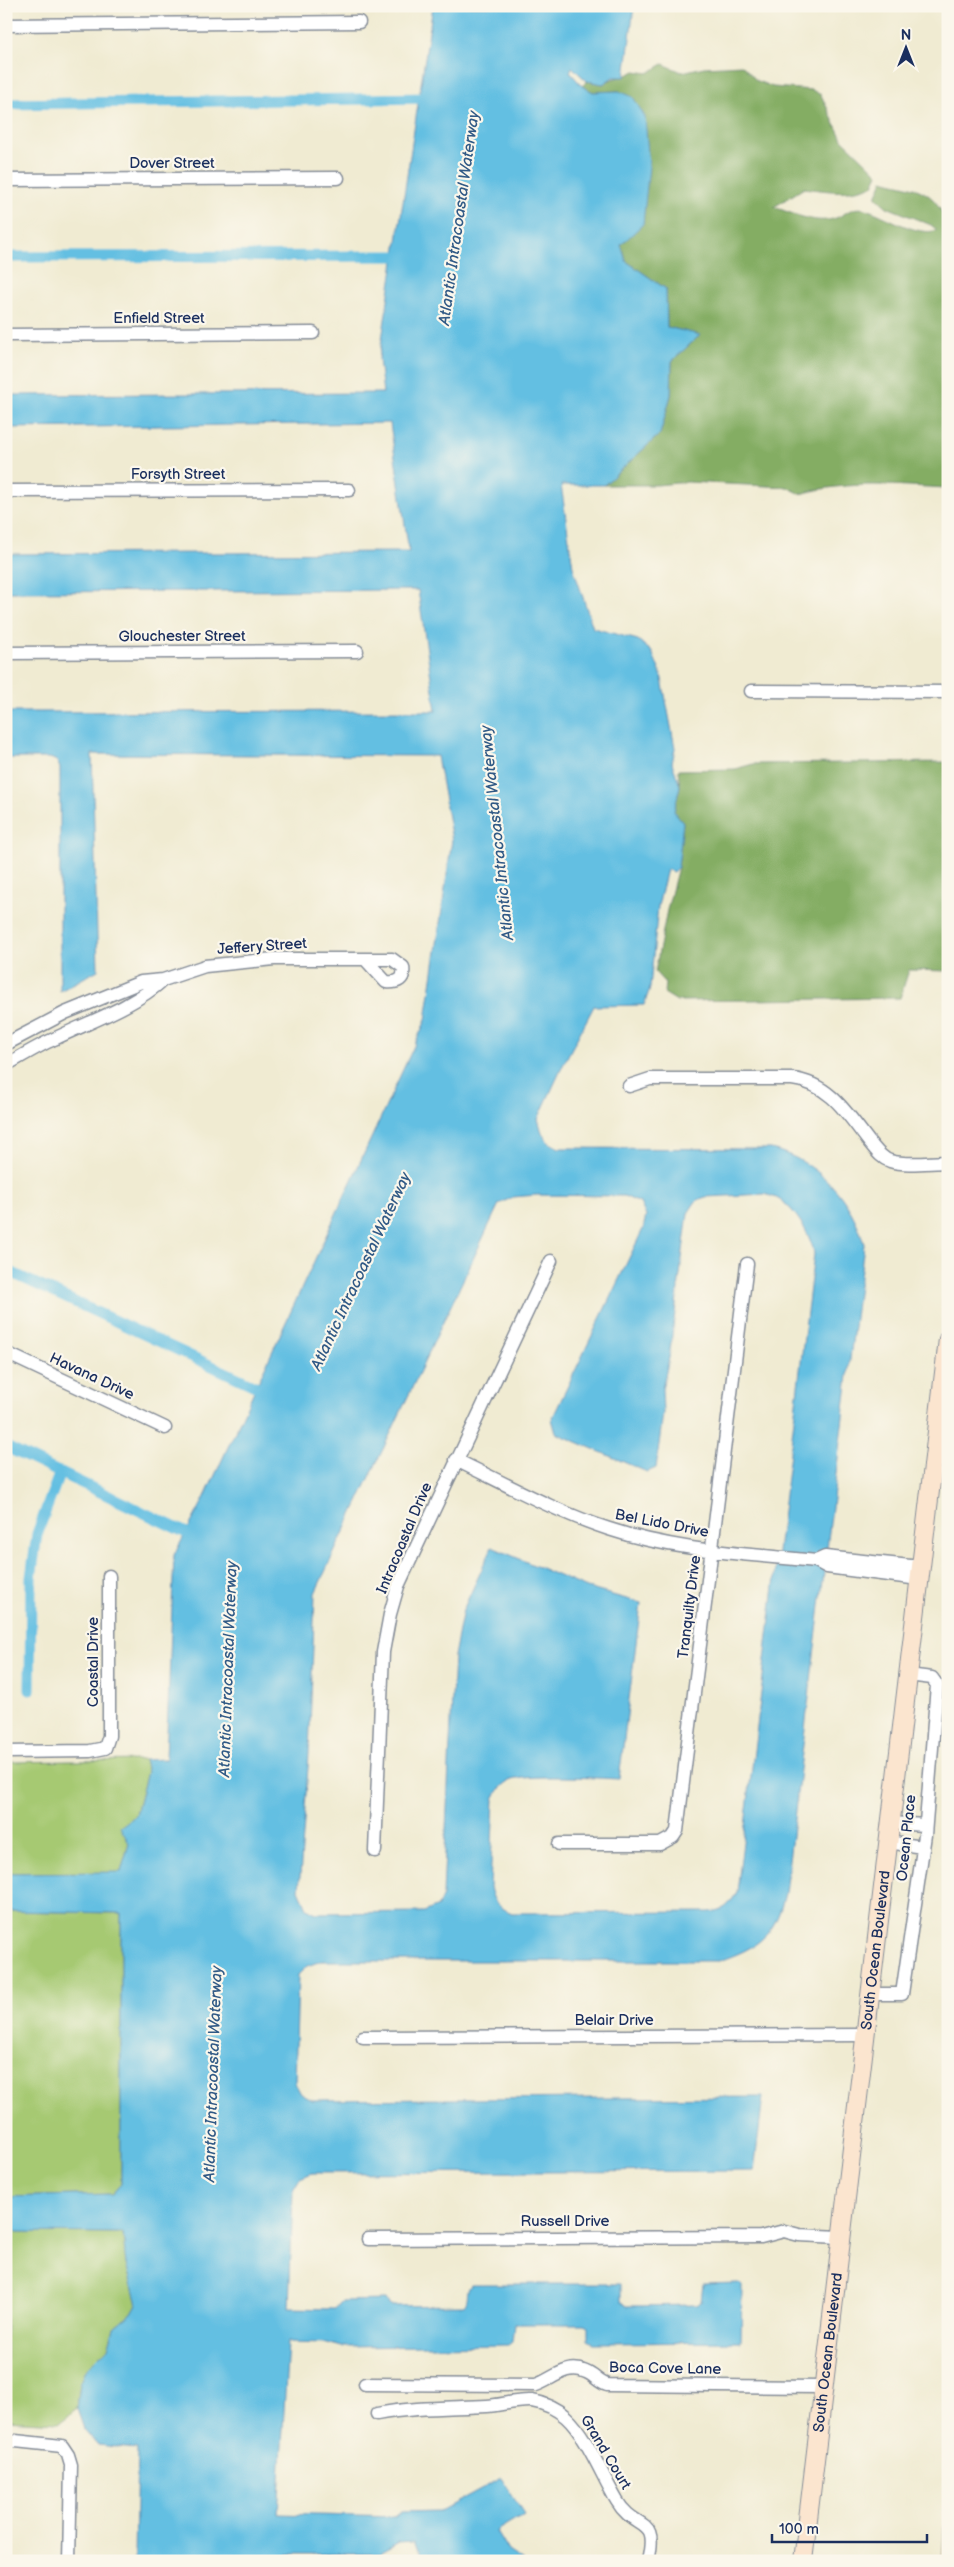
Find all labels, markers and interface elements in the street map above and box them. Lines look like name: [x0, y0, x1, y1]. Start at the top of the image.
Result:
north arrow: [882, 22, 932, 72]
text: N: [901, 27, 911, 44]
water label: Atlantic Intracoastal Waterway: [435, 109, 484, 328]
street label: Dover Street: [129, 154, 215, 173]
street label: Enfield Street: [113, 309, 205, 328]
street label: Forsyth Street: [131, 465, 226, 484]
street label: Glouchester Street: [118, 627, 246, 646]
water label: Atlantic Intracoastal Waterway: [477, 723, 518, 942]
street label: Jeffery Street: [217, 934, 308, 959]
water label: Atlantic Intracoastal Waterway: [307, 1169, 416, 1375]
street label: Havana Drive: [46, 1349, 137, 1404]
street label: Intracoastal Drive: [372, 1480, 437, 1597]
street label: Bel Lido Drive: [613, 1505, 711, 1542]
street label: Tranquilty Drive: [674, 1554, 705, 1660]
water label: Atlantic Intracoastal Waterway: [215, 1560, 242, 1778]
street label: Coastal Drive: [84, 1617, 103, 1707]
street label: Ocean Place: [892, 1794, 921, 1882]
street label: South Ocean Boulevard: [857, 1870, 895, 2031]
water label: Atlantic Intracoastal Waterway: [200, 1965, 227, 2183]
street label: Belair Drive: [574, 2011, 654, 2030]
street label: Russell Drive: [521, 2212, 609, 2231]
street label: South Ocean Boulevard: [809, 2272, 847, 2433]
street label: Boca Cove Lane: [609, 2358, 721, 2379]
street label: Grand Court: [576, 2412, 635, 2493]
scale bar: [772, 2512, 926, 2544]
text: 100 m: [779, 2520, 819, 2539]

